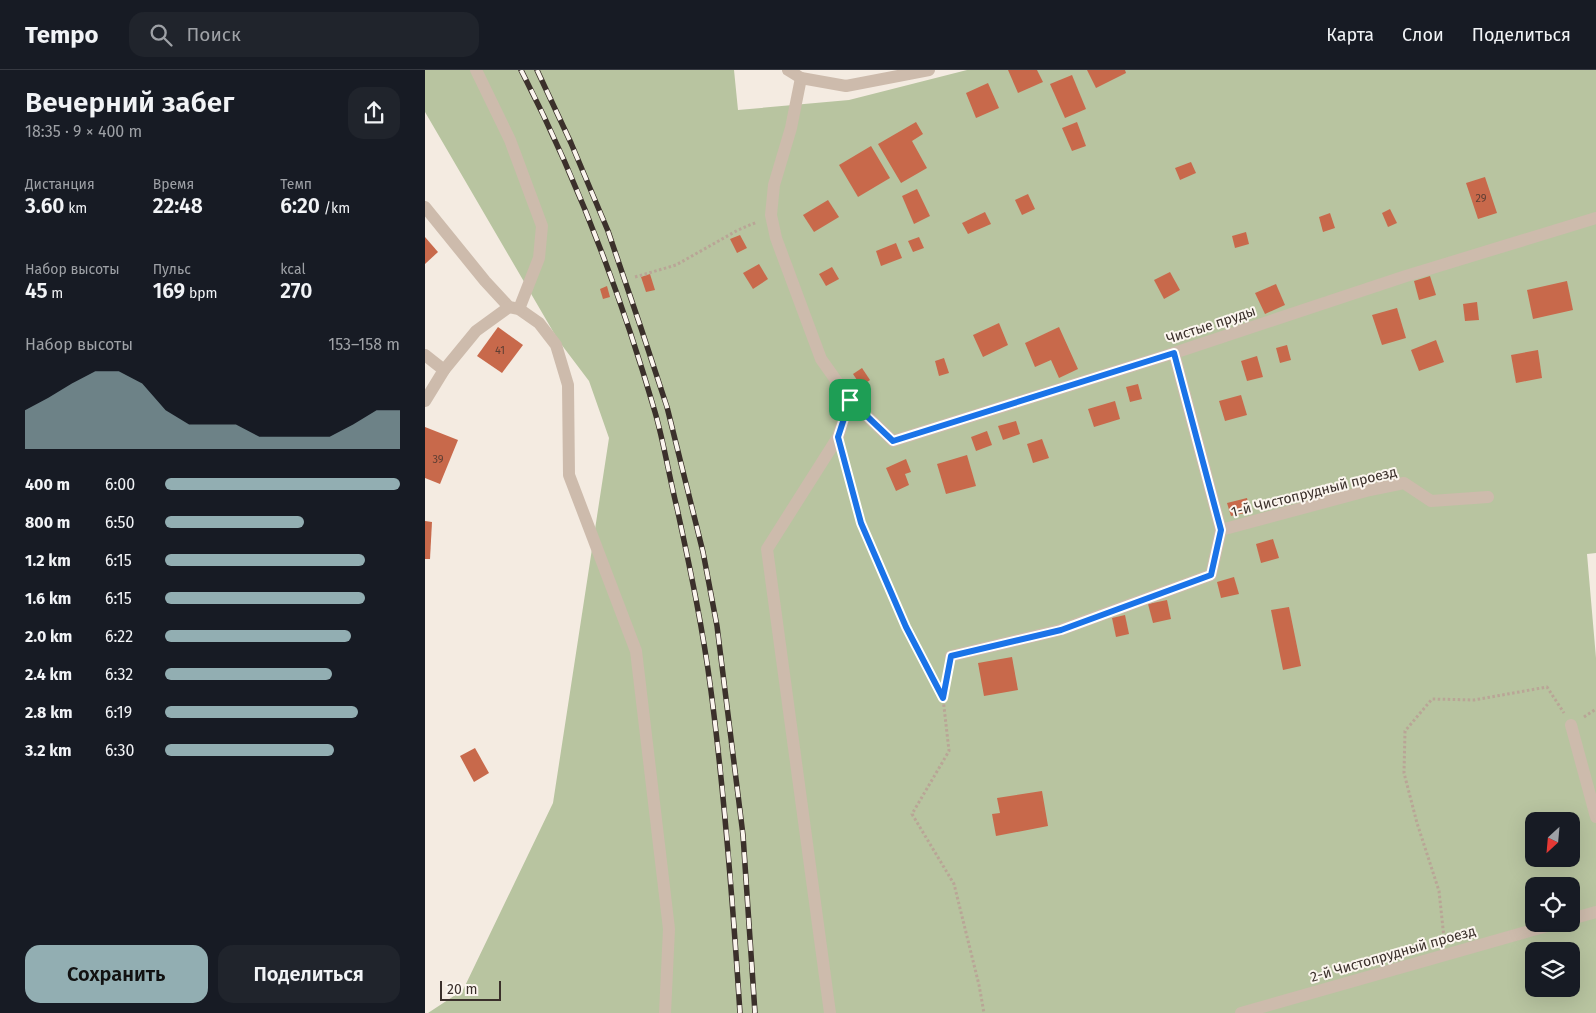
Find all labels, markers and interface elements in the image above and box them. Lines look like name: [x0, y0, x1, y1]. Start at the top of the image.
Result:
search box: [129, 12, 479, 57]
text: Tempo: [25, 21, 99, 49]
icon: search: [147, 21, 175, 49]
text: Поиск: [187, 23, 241, 46]
text: Карта: [1326, 24, 1374, 46]
text: Слои: [1402, 24, 1444, 46]
text: Поделиться: [1472, 24, 1571, 46]
text: Вечерний забег: [25, 86, 234, 119]
button: share: [348, 87, 400, 139]
text: 18:35 · 9 × 400 m: [25, 122, 142, 141]
text: Дистанция: [25, 176, 95, 193]
text: Время: [153, 176, 194, 193]
text: Темп: [280, 176, 312, 193]
house number: 29: [1475, 192, 1487, 205]
text: 3.60: [25, 193, 64, 219]
text: 22:48: [153, 193, 203, 219]
text: 6:20: [280, 193, 320, 219]
text: km: [64, 200, 87, 217]
text: /km: [320, 200, 350, 217]
text: Набор высоты: [25, 261, 119, 278]
text: Пульс: [153, 261, 191, 278]
text: kcal: [280, 261, 306, 278]
text: 45: [25, 278, 48, 304]
text: 169: [153, 278, 185, 304]
text: 270: [280, 278, 313, 304]
text: m: [48, 285, 63, 302]
text: bpm: [185, 285, 218, 302]
street label: Чистые пруды: [1164, 303, 1258, 347]
text: Набор высоты: [25, 335, 133, 354]
text: 153–158 m: [328, 335, 400, 354]
house number: 41: [495, 344, 505, 357]
pin: [829, 379, 871, 421]
icon: arrive: [836, 386, 864, 414]
house number: 39: [432, 453, 444, 466]
street label: 1-й Чистопрудный проезд: [1229, 463, 1399, 521]
text: 400 m: [25, 475, 70, 494]
text: 6:00: [105, 475, 135, 494]
text: 800 m: [25, 513, 70, 532]
text: 6:50: [105, 513, 134, 532]
text: 1.2 km: [25, 551, 71, 570]
text: 6:15: [105, 551, 132, 570]
text: 1.6 km: [25, 589, 71, 608]
text: 6:15: [105, 589, 132, 608]
text: 2.0 km: [25, 627, 72, 646]
text: 6:22: [105, 627, 133, 646]
text: 2.4 km: [25, 665, 72, 684]
text: 6:32: [105, 665, 133, 684]
text: 2.8 km: [25, 703, 73, 722]
text: 6:19: [105, 703, 132, 722]
text: 3.2 km: [25, 741, 72, 760]
text: 6:30: [105, 741, 134, 760]
north arrow: [1525, 812, 1580, 868]
map controls: [1525, 812, 1580, 997]
button: locate: [1525, 877, 1580, 932]
street label: 2-й Чистопрудный проезд: [1308, 922, 1478, 986]
button: layers: [1525, 942, 1580, 997]
button: Сохранить: [25, 945, 208, 1003]
button: Поделиться: [218, 945, 400, 1003]
scale bar: [440, 978, 501, 1001]
text: 20 m: [447, 981, 477, 998]

